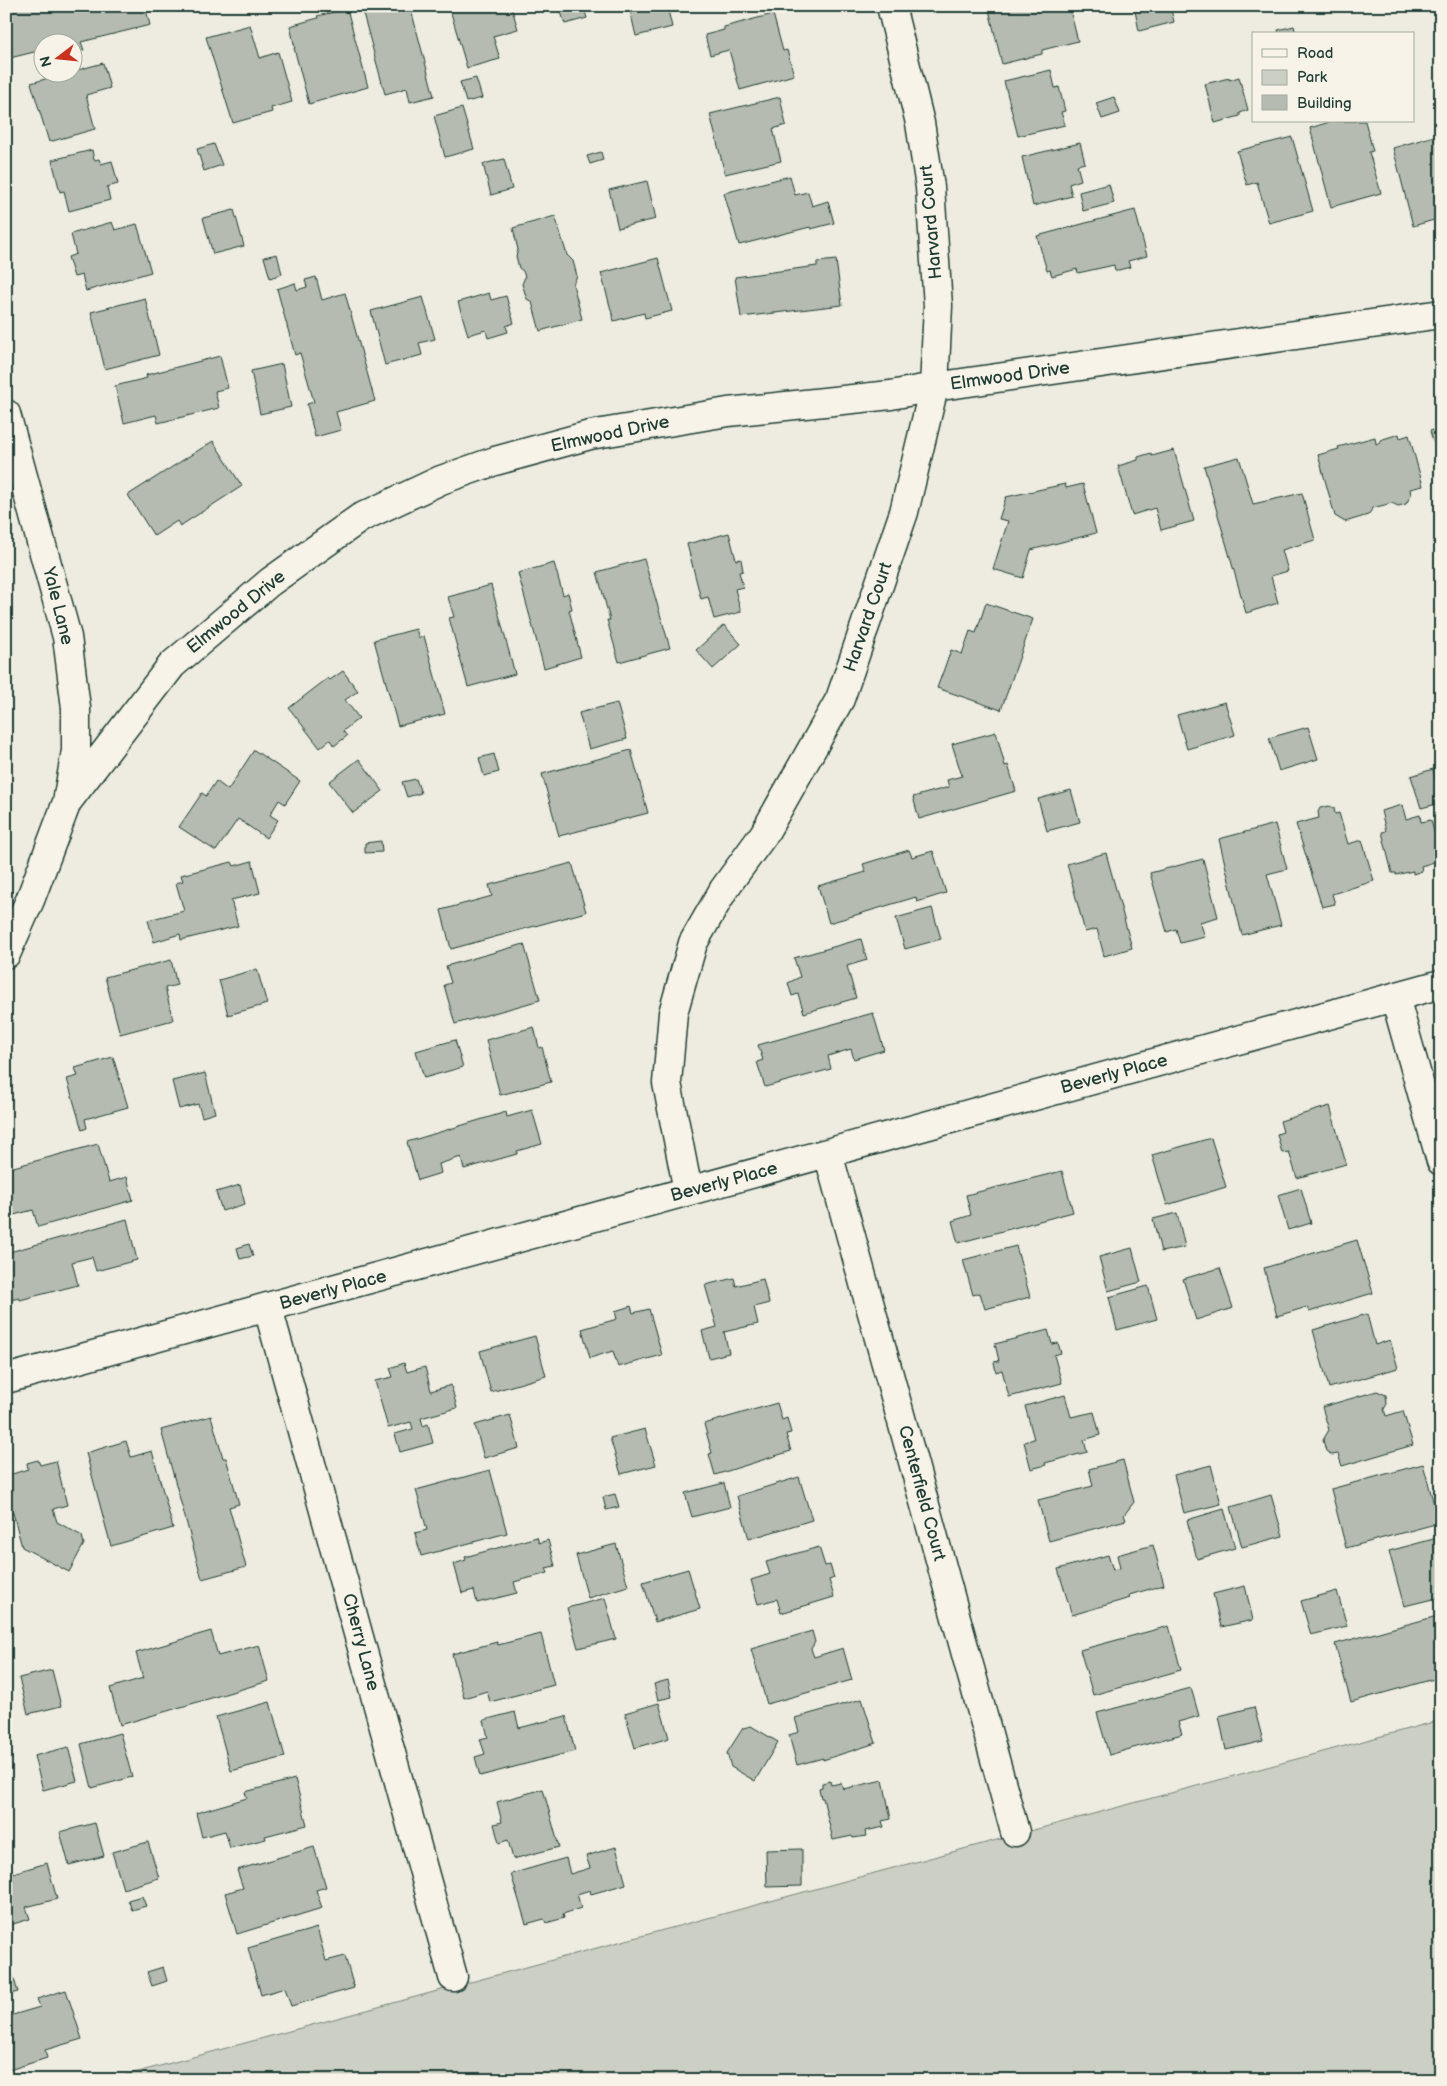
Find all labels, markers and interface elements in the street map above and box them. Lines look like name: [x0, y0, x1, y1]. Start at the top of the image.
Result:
north arrow: [32, 32, 82, 82]
legend: [1252, 32, 1414, 122]
text: Road: [1297, 44, 1333, 63]
text: N: [36, 54, 56, 69]
text: Park: [1297, 68, 1328, 87]
text: Building: [1297, 94, 1352, 113]
street label: Harvard Court: [915, 163, 946, 280]
street label: Elmwood Drive: [949, 357, 1071, 395]
street label: Elmwood Drive: [549, 411, 671, 457]
street label: Harvard Court: [839, 559, 897, 675]
street label: Yale Lane: [38, 564, 78, 647]
street label: Elmwood Drive: [183, 566, 290, 658]
street label: Beverly Place: [1058, 1050, 1170, 1098]
street label: Beverly Place: [668, 1158, 780, 1206]
street label: Beverly Place: [277, 1266, 389, 1314]
street label: Centerfield Court: [894, 1423, 950, 1563]
street label: Cherry Lane: [338, 1591, 384, 1693]

